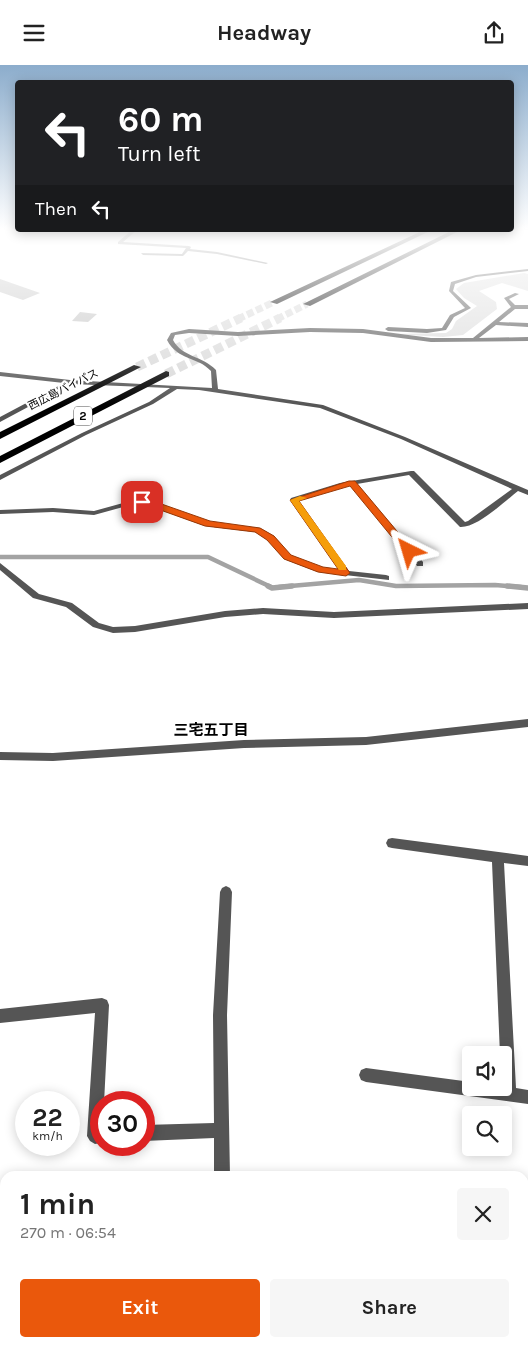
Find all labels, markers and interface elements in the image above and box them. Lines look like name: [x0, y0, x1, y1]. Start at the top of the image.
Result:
icon: menu: [20, 19, 48, 47]
icon: share: [480, 19, 508, 47]
text: Headway: [217, 20, 311, 46]
text: 60 m: [118, 99, 203, 140]
icon: left: [35, 100, 100, 165]
text: Turn left: [118, 141, 201, 167]
icon: left: [87, 195, 115, 223]
text: Then: [35, 198, 77, 220]
street label: 西広島バイパス: [26, 366, 100, 413]
road number: 2: [74, 407, 92, 426]
pin: [121, 481, 163, 523]
icon: arrive: [128, 488, 156, 516]
position arrow: [382, 524, 434, 576]
district label: 三宅五丁目: [173, 721, 249, 739]
map controls: [462, 1046, 512, 1156]
button: sound: [462, 1046, 512, 1096]
speed limit sign: 30: [90, 1091, 155, 1156]
text: 22: [32, 1103, 63, 1132]
button: search: [462, 1106, 512, 1156]
text: km/h: [32, 1129, 63, 1143]
text: 1 min: [20, 1186, 95, 1222]
button: close: [457, 1188, 509, 1240]
text: 270 m · 06:54: [20, 1223, 116, 1242]
button: Exit: [20, 1279, 260, 1337]
button: Share: [270, 1279, 509, 1337]

